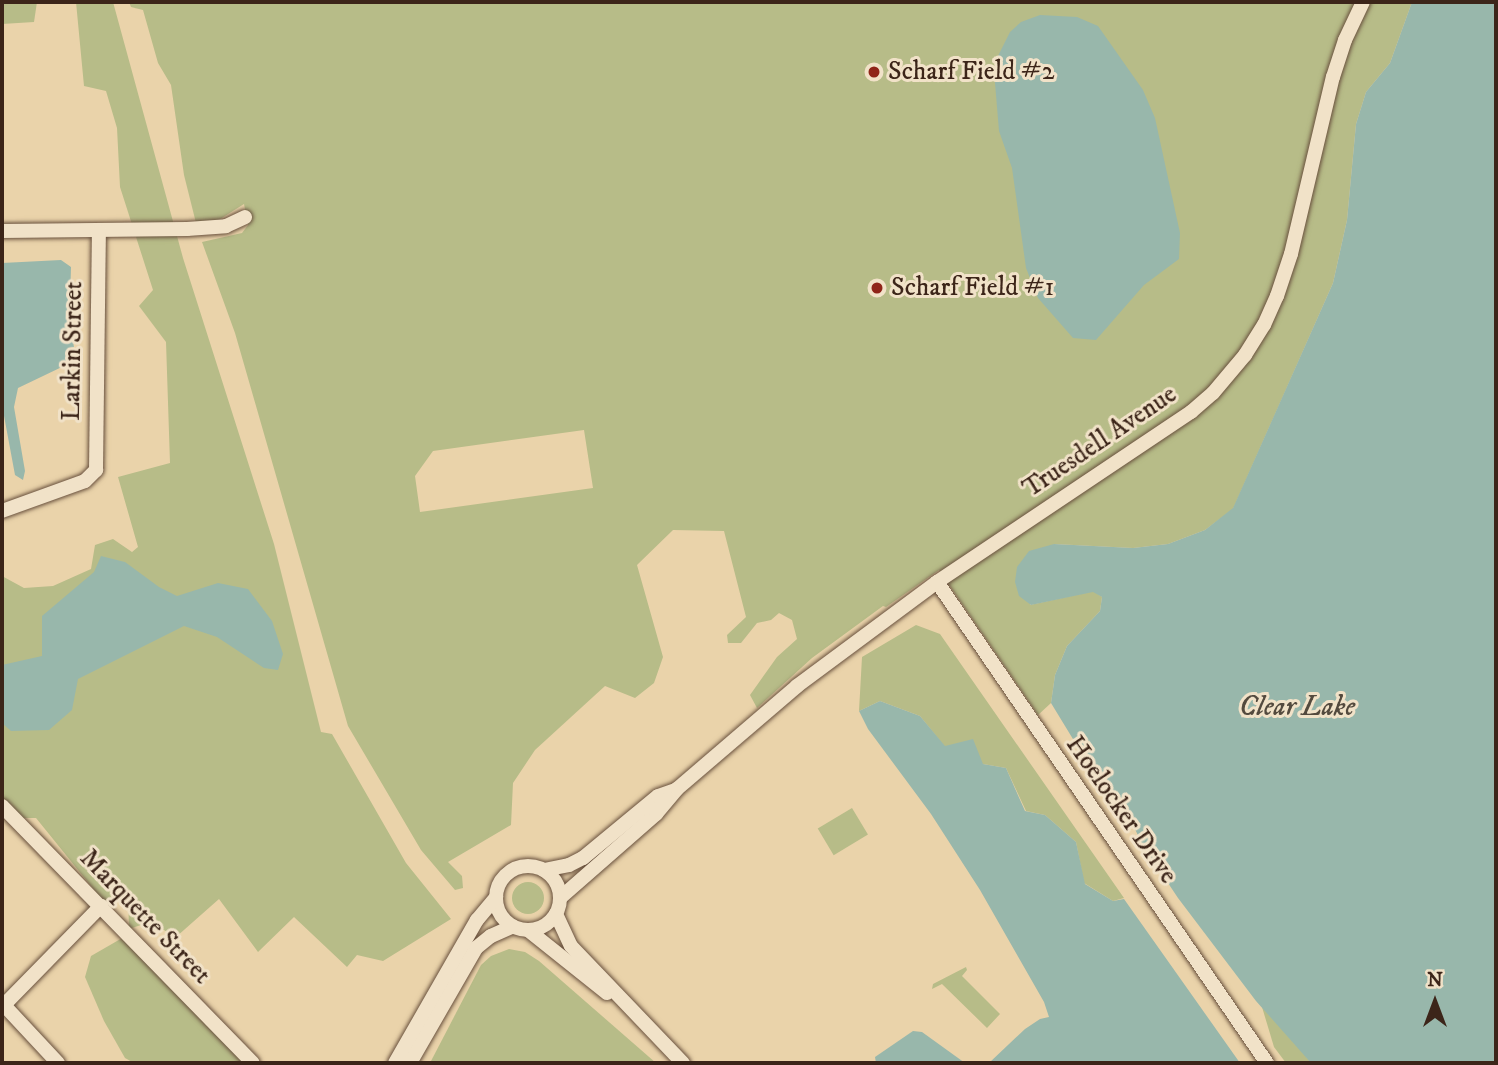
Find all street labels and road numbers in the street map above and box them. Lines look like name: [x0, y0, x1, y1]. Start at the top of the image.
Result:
street label: Larkin Street: [56, 281, 90, 421]
street label: Truesdell Avenue: [1017, 379, 1183, 505]
street label: Hoelocker Drive: [1059, 730, 1183, 890]
street label: Marquette Street: [73, 843, 217, 991]

